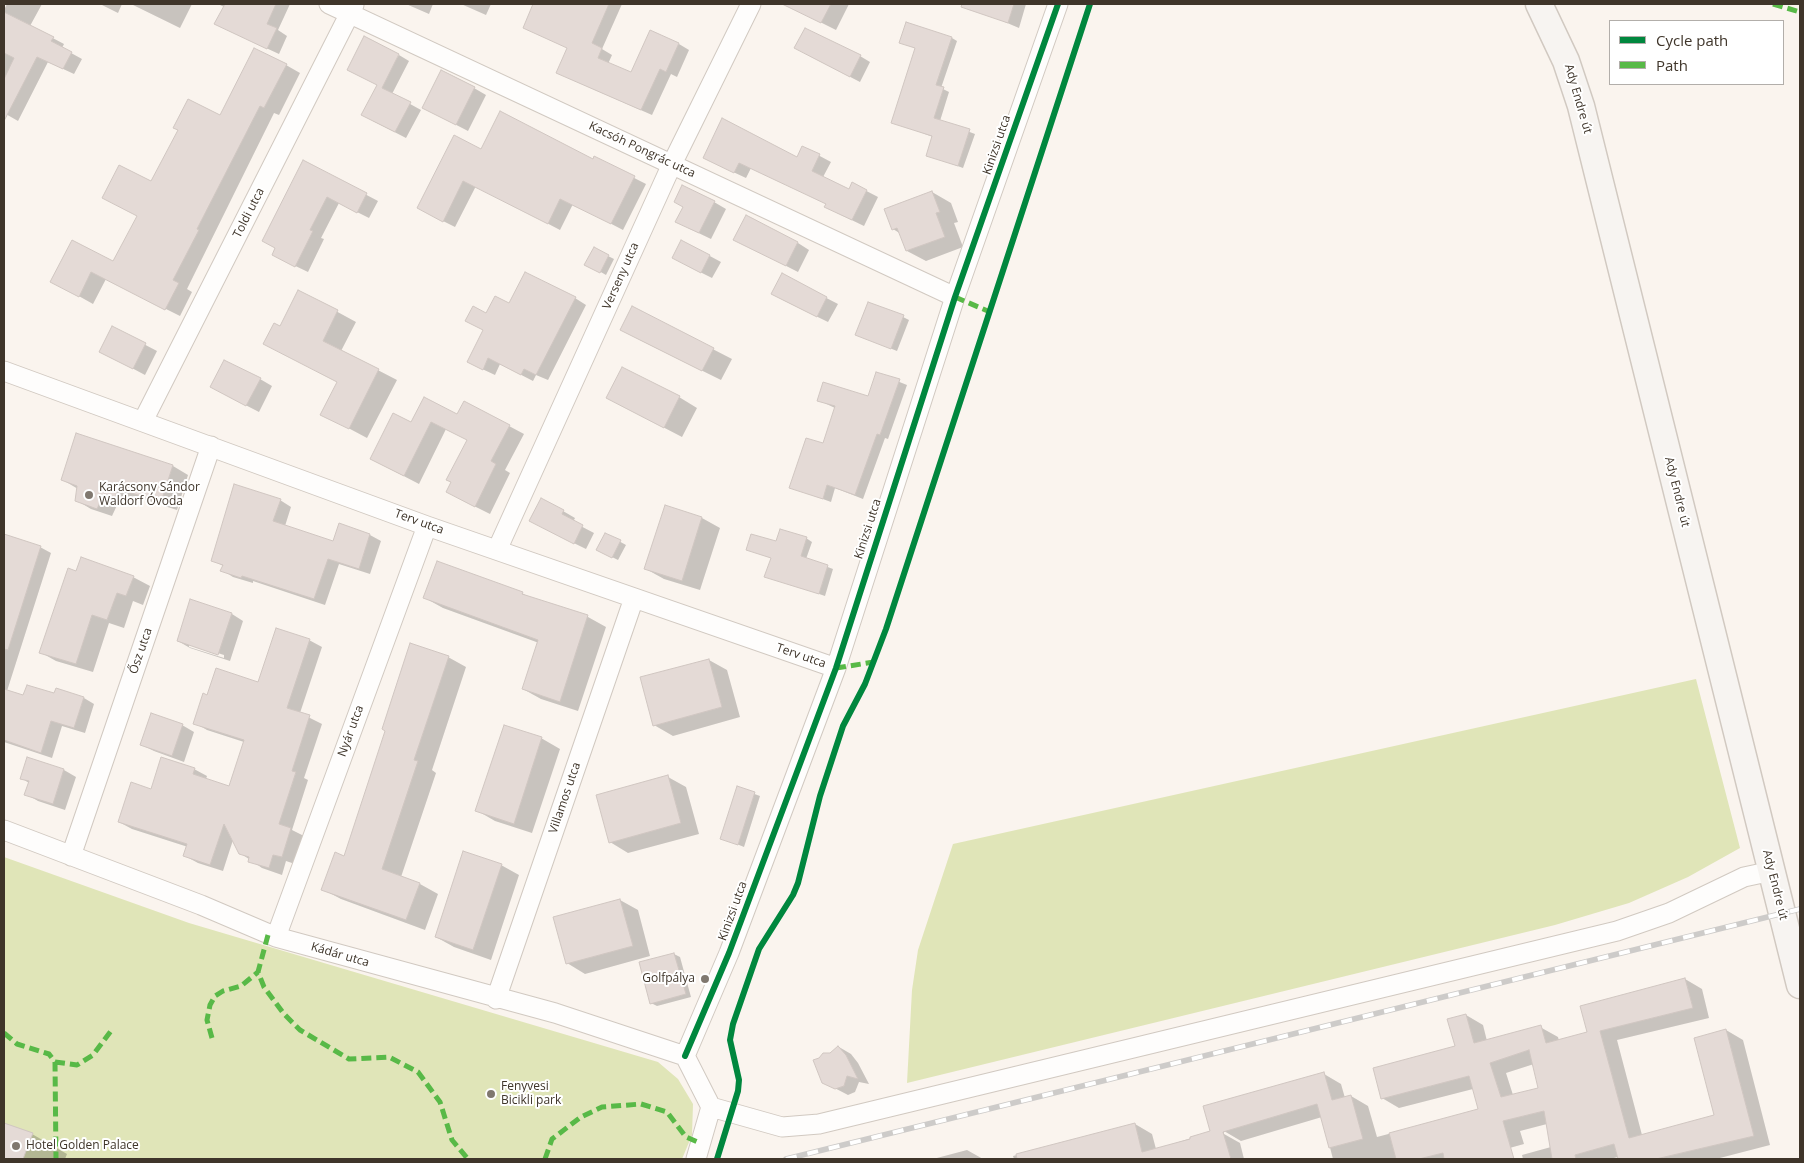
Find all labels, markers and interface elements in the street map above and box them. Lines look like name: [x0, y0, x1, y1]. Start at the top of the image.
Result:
legend: [1609, 20, 1784, 85]
text: Cycle path: [1656, 30, 1728, 50]
text: Path: [1656, 55, 1688, 75]
street label: Ady Endre út: [1561, 62, 1595, 136]
street label: Kinizsi utca: [980, 113, 1014, 177]
street label: Kacsóh Pongrác utca: [586, 119, 698, 181]
street label: Toldi utca: [230, 185, 268, 241]
street label: Verseny utca: [600, 240, 642, 312]
street label: Ady Endre út: [1661, 455, 1693, 529]
place label: Karácsony Sándor Waldorf Óvoda: [99, 481, 200, 509]
marker: Karácsony Sándor Waldorf Óvoda: [83, 489, 95, 501]
street label: Kinizsi utca: [852, 497, 884, 561]
street label: Terv utca: [392, 506, 446, 538]
street label: Ősz utca: [126, 626, 156, 676]
street label: Terv utca: [774, 641, 828, 671]
street label: Nyár utca: [335, 703, 367, 759]
street label: Villamos utca: [546, 761, 584, 835]
street label: Ady Endre út: [1759, 848, 1791, 922]
street label: Kinizsi utca: [716, 879, 750, 943]
street label: Kádár utca: [309, 940, 371, 970]
place label: Golfpálya: [642, 972, 695, 986]
marker: Golfpálya: [699, 973, 711, 985]
place label: Fenyvesi Bicikli park: [501, 1080, 561, 1108]
marker: Fenyvesi Bicikli park: [485, 1088, 497, 1100]
place label: Hotel Golden Palace: [26, 1139, 139, 1153]
marker: Hotel Golden Palace: [10, 1140, 22, 1152]

